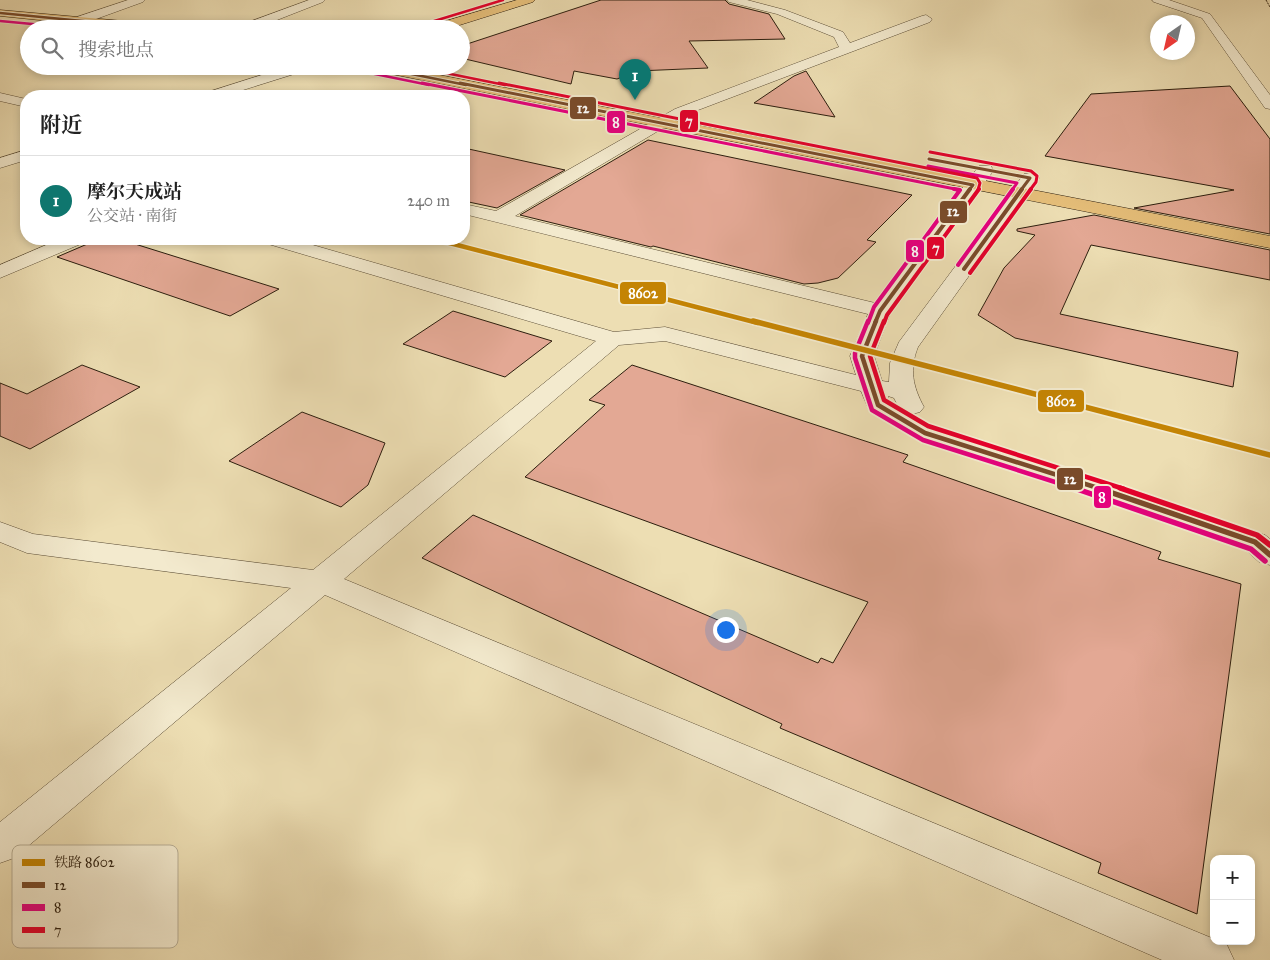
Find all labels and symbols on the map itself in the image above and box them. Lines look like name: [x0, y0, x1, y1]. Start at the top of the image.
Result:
north arrow: [1150, 15, 1195, 60]
pin: 1: [619, 59, 651, 100]
line badge: 12: [569, 96, 597, 120]
text: 12: [577, 100, 590, 117]
line badge: 7: [679, 109, 699, 133]
line badge: 8: [606, 110, 626, 134]
text: 7: [685, 113, 693, 130]
text: 8: [612, 114, 620, 131]
line badge: 12: [939, 200, 968, 224]
text: 12: [947, 203, 960, 220]
line badge: 7: [926, 236, 945, 260]
line badge: 8: [905, 239, 925, 263]
text: 7: [932, 240, 940, 257]
text: 8: [911, 243, 919, 260]
line badge: 8602: [619, 281, 667, 305]
text: 8602: [628, 285, 659, 302]
line badge: 8602: [1037, 389, 1085, 413]
text: 8602: [1046, 393, 1077, 410]
line badge: 12: [1056, 467, 1084, 491]
text: 12: [1064, 471, 1077, 488]
line badge: 8: [1093, 485, 1112, 509]
text: 8: [1098, 489, 1106, 506]
your location: [713, 617, 739, 643]
legend: [12, 845, 178, 948]
text: 铁路 8602: [54, 854, 115, 871]
text: 12: [54, 877, 67, 894]
text: 8: [54, 899, 61, 916]
text: 7: [54, 922, 61, 939]

